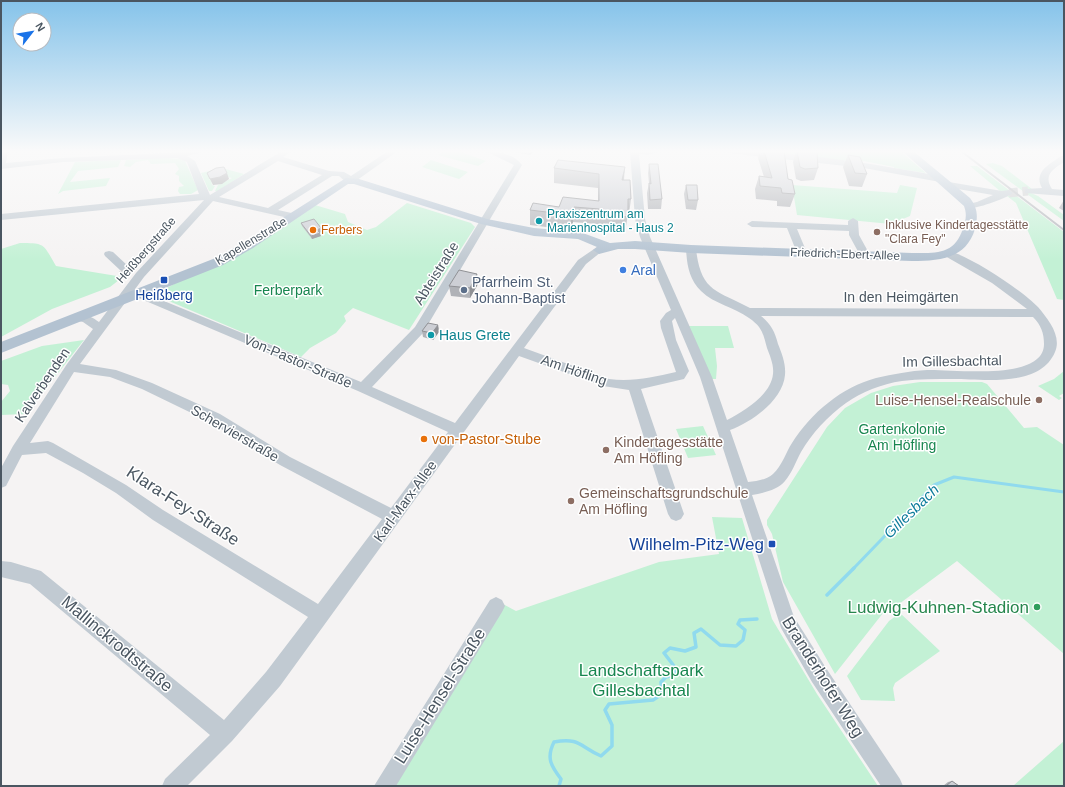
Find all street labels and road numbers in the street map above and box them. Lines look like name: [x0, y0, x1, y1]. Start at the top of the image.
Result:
street label: Heißbergstraße: [113, 214, 179, 286]
street label: Kapellenstraße: [213, 214, 289, 268]
street label: Abteistraße: [410, 238, 462, 308]
street label: Friedrich-Ebert-Allee: [790, 245, 901, 263]
street label: In den Heimgärten: [843, 289, 959, 305]
street label: Von-Pastor-Straße: [242, 331, 355, 391]
street label: Kalverbenden: [11, 345, 73, 425]
street label: Am Höfling: [539, 351, 609, 389]
street label: Im Gillesbachtal: [902, 352, 1002, 370]
street label: Schervierstraße: [188, 401, 282, 465]
street label: Karl-Marx-Allee: [370, 457, 440, 545]
street label: Klara-Fey-Straße: [123, 463, 243, 549]
street label: Mallinckrodtstraße: [58, 592, 176, 696]
street label: Branderhofer Weg: [778, 613, 868, 741]
street label: Luise-Hensel-Straße: [391, 625, 489, 767]

